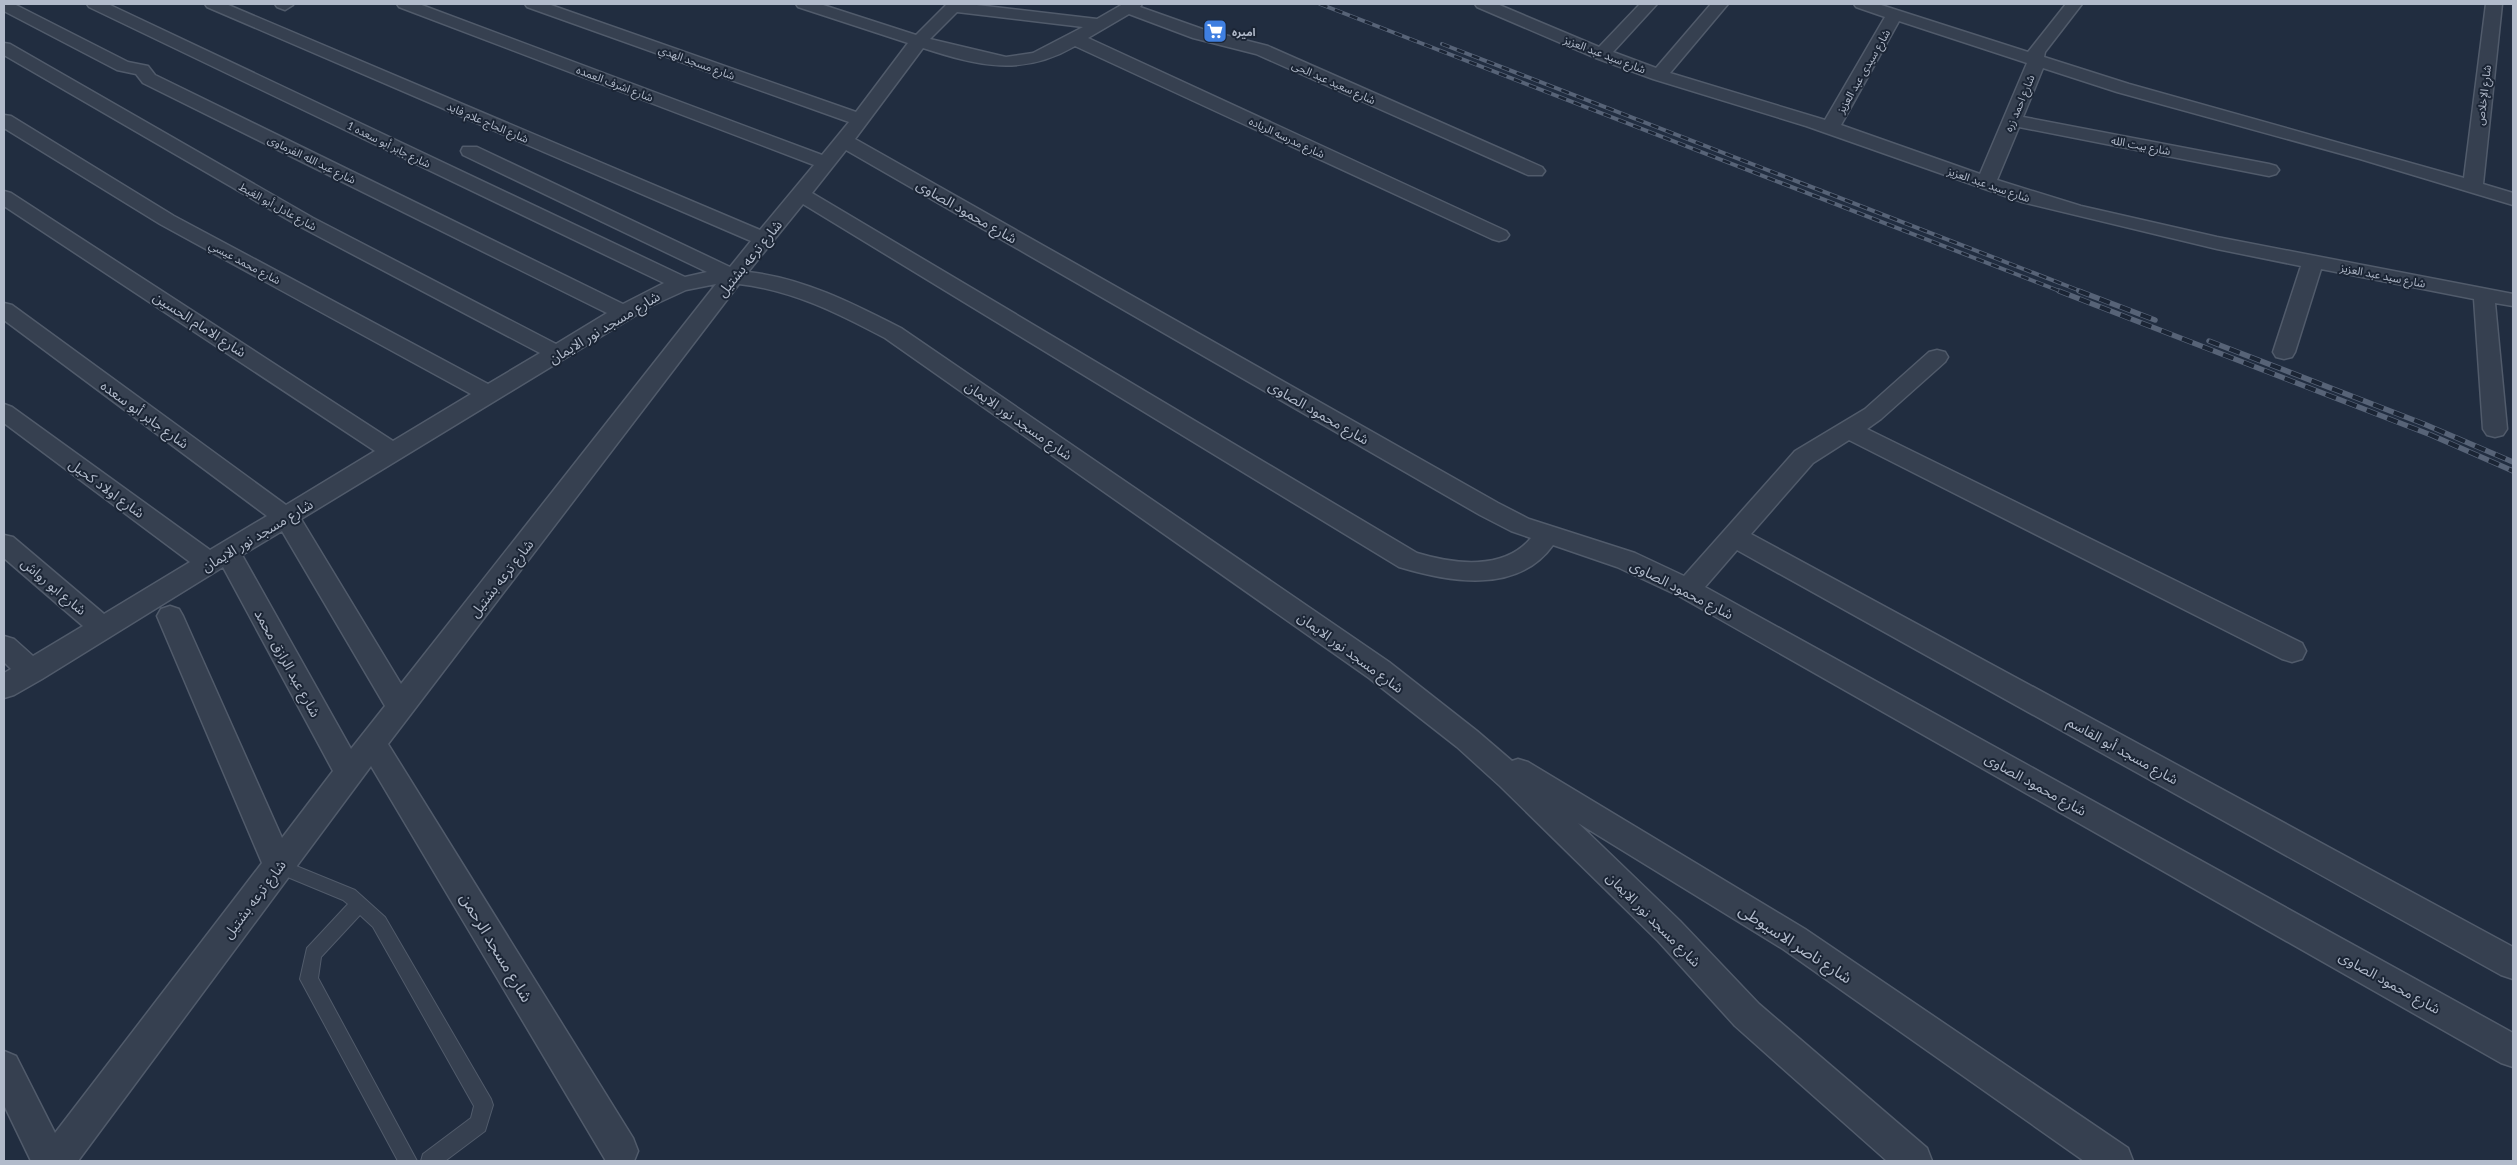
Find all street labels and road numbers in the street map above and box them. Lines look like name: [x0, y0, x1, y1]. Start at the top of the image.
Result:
street label: شارع سيدى عبد العزيز: [1833, 26, 1894, 117]
street label: شارع سيد عبد العزيز: [1561, 32, 1648, 78]
street label: شارع مسجد الهدي: [656, 42, 737, 85]
street label: شارع سعيد عبد الحى: [1289, 58, 1378, 108]
street label: شارع اشرف العمده: [574, 62, 655, 106]
street label: شارع الإخلاص: [2473, 64, 2495, 126]
street label: شارع احمد زره: [2001, 72, 2039, 134]
street label: شارع الحاج علام فايد: [444, 99, 531, 147]
street label: شارع مدرسه الرياده: [1246, 114, 1327, 162]
street label: شارع جابر أبو سعده 1: [344, 118, 433, 172]
street label: شارع عبد الله الفرماوى: [265, 132, 358, 188]
street label: شارع بيت الله: [2110, 133, 2172, 159]
street label: شارع سيد عبد العزيز: [1944, 163, 2032, 206]
street label: شارع محمود الصاوى: [912, 175, 1020, 249]
street label: شارع عادل أبو الغيط: [236, 179, 319, 235]
street label: شارع ترعه بشتيل: [713, 216, 788, 302]
street label: شارع محمد عيسي: [205, 238, 283, 290]
street label: شارع سيد عبد العزيز: [2338, 260, 2427, 292]
street label: شارع مسجد نور الايمان: [545, 287, 664, 369]
street label: شارع الامام الحسين: [149, 288, 250, 363]
street label: شارع جابر أبو سعده: [96, 376, 192, 454]
street label: شارع محمود الصاوى: [1264, 376, 1372, 450]
street label: شارع مسجد نور الايمان: [961, 377, 1076, 466]
street label: شارع اولاد كحيل: [64, 455, 148, 523]
street label: شارع مسجد نور الايمان: [198, 495, 317, 577]
street label: شارع ترعه بشتيل: [465, 536, 539, 622]
street label: شارع ابو رواش: [16, 554, 90, 620]
street label: شارع محمود الصاوى: [1626, 556, 1736, 625]
street label: شارع عبد الرازق محمد: [249, 606, 325, 721]
street label: شارع مسجد نور الايمان: [1293, 608, 1407, 699]
street label: شارع مسجد أبو القاسم: [2063, 712, 2181, 790]
street label: شارع محمود الصاوى: [1981, 749, 2090, 822]
street label: شارع ترعه بشتيل: [219, 856, 291, 943]
street label: شارع مسجد نور الايمان: [1601, 868, 1705, 972]
street label: شارع مسجد الرحمن: [453, 889, 537, 1007]
street label: شارع ناصر الاسيوطى: [1734, 899, 1856, 990]
street label: شارع محمود الصاوى: [2335, 947, 2444, 1020]

